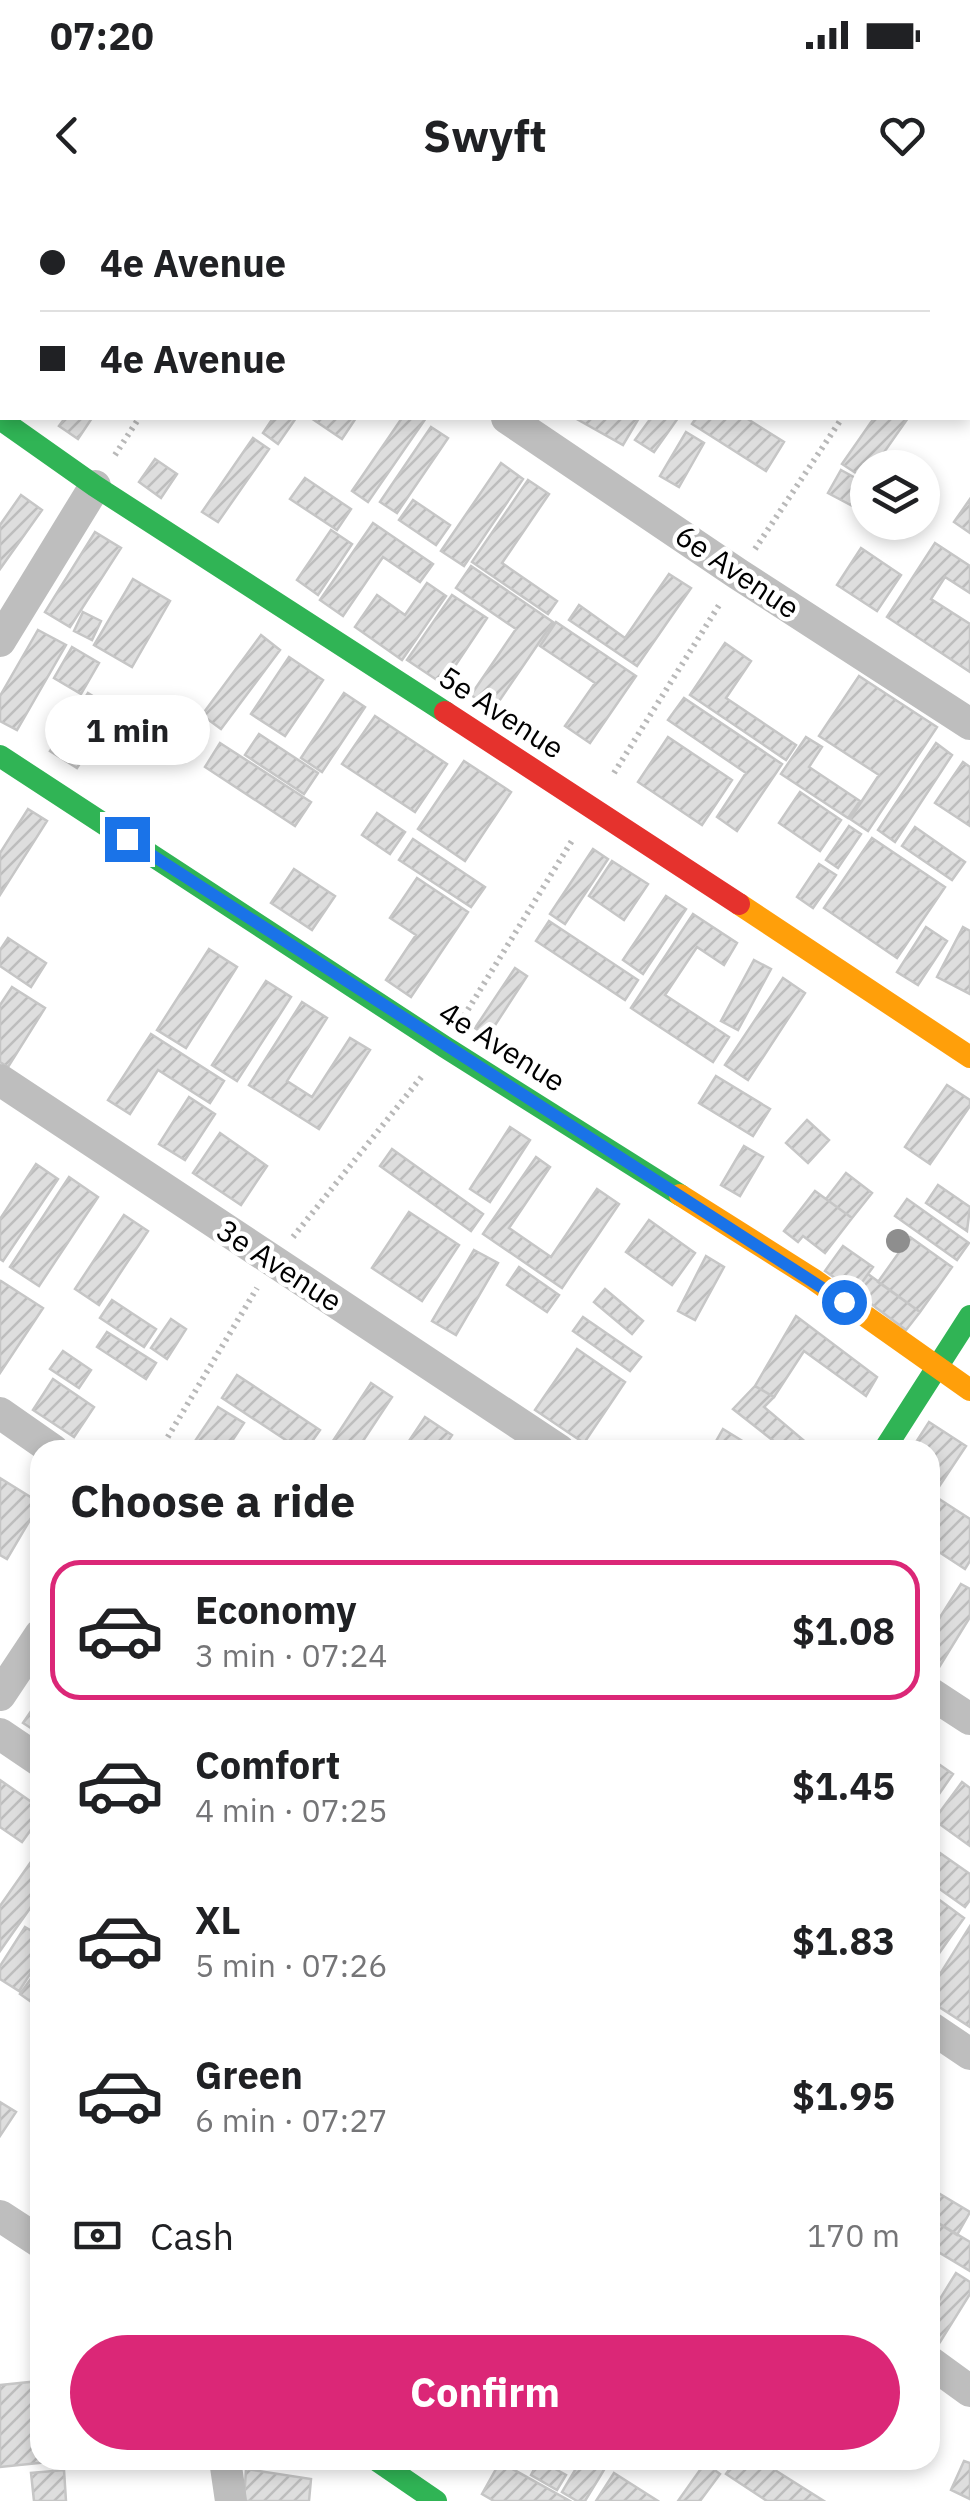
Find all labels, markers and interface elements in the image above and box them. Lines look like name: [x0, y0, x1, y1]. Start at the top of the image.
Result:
text: 07:20: [50, 11, 154, 60]
text: Swyft: [423, 106, 547, 164]
icon: back: [40, 108, 95, 163]
icon: heart: [875, 108, 930, 163]
text: 4e Avenue: [100, 238, 286, 287]
text: 4e Avenue: [100, 334, 286, 383]
map controls: [850, 450, 940, 540]
button: layers: [850, 450, 940, 540]
street label: 6e Avenue: [668, 515, 807, 627]
street label: 5e Avenue: [432, 657, 572, 767]
callout: 1 min: [44, 694, 210, 764]
text: 1 min: [86, 709, 169, 751]
route end: [105, 817, 150, 862]
street label: 4e Avenue: [432, 992, 573, 1100]
street label: 3e Avenue: [210, 1210, 350, 1320]
route start: [822, 1280, 867, 1325]
text: Choose a ride: [70, 1471, 355, 1529]
icon: car: [75, 1585, 165, 1675]
text: Economy: [195, 1585, 357, 1634]
text: $1.08: [792, 1606, 895, 1655]
text: 3 min · 07:24: [195, 1634, 388, 1676]
icon: car: [75, 1740, 165, 1830]
text: Comfort: [195, 1740, 340, 1789]
text: $1.45: [792, 1761, 895, 1810]
text: 4 min · 07:25: [195, 1789, 388, 1831]
icon: car: [75, 1895, 165, 1985]
text: XL: [195, 1895, 241, 1944]
text: $1.83: [792, 1916, 895, 1965]
text: 5 min · 07:26: [195, 1944, 388, 1986]
icon: car: [75, 2050, 165, 2140]
text: Green: [195, 2050, 303, 2099]
text: $1.95: [792, 2071, 895, 2120]
text: 6 min · 07:27: [195, 2099, 388, 2141]
icon: cash: [70, 2208, 125, 2263]
text: Cash: [150, 2211, 234, 2260]
text: 170 m: [807, 2214, 900, 2256]
button: Confirm: [70, 2335, 900, 2450]

